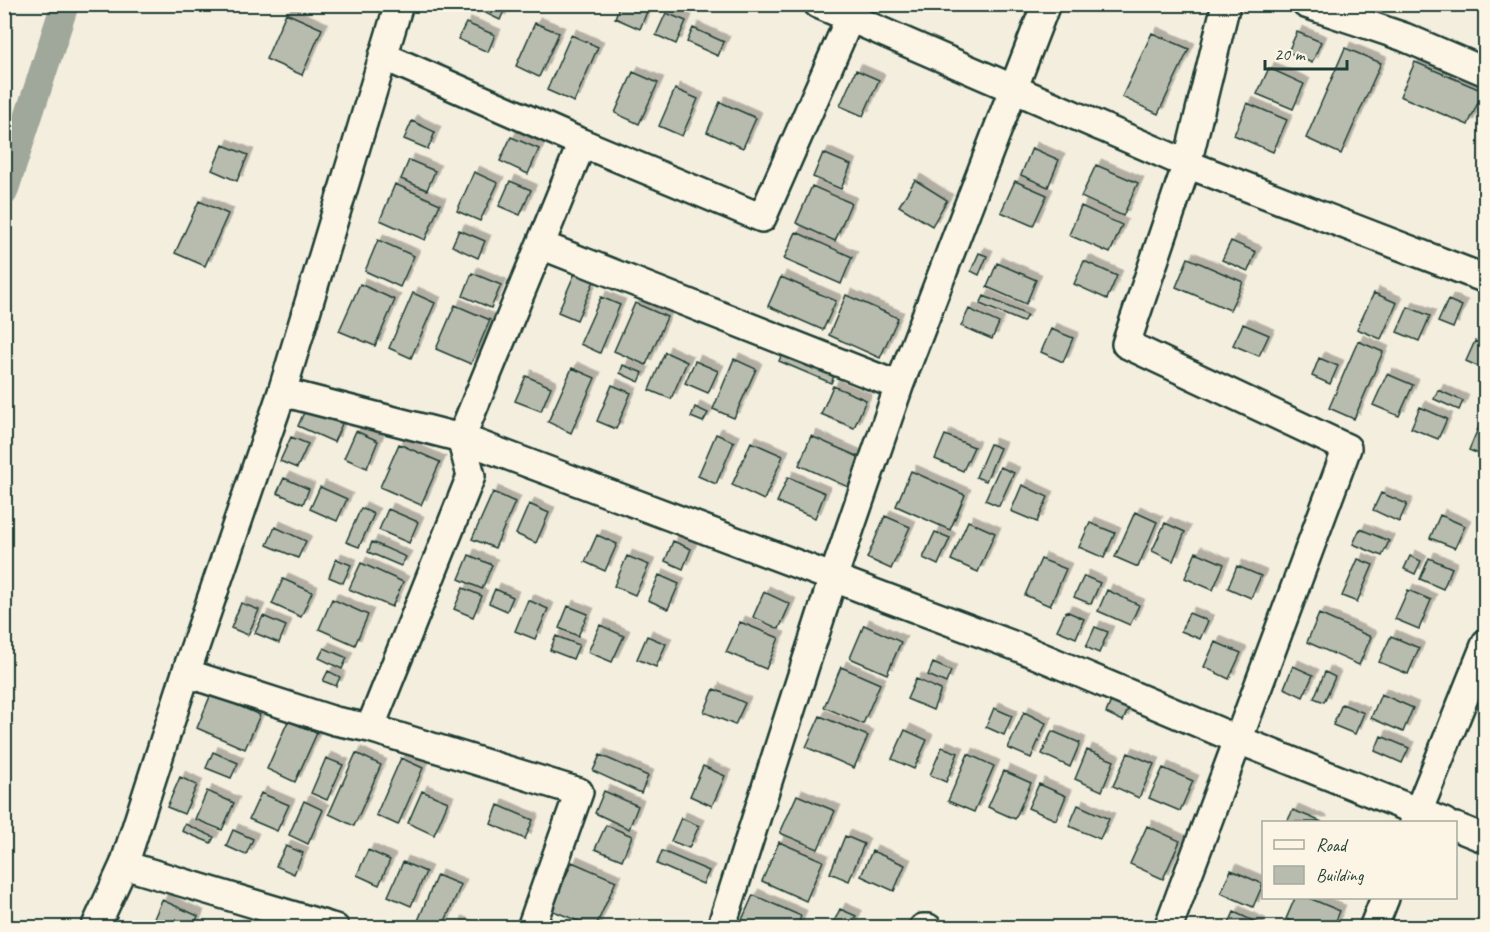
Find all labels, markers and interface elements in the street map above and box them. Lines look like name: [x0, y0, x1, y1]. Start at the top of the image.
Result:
scale bar: [1265, 33, 1348, 71]
text: 20 m: [1274, 43, 1307, 65]
legend: [1262, 821, 1457, 899]
text: Road: [1316, 834, 1349, 856]
text: Building: [1316, 864, 1365, 886]

